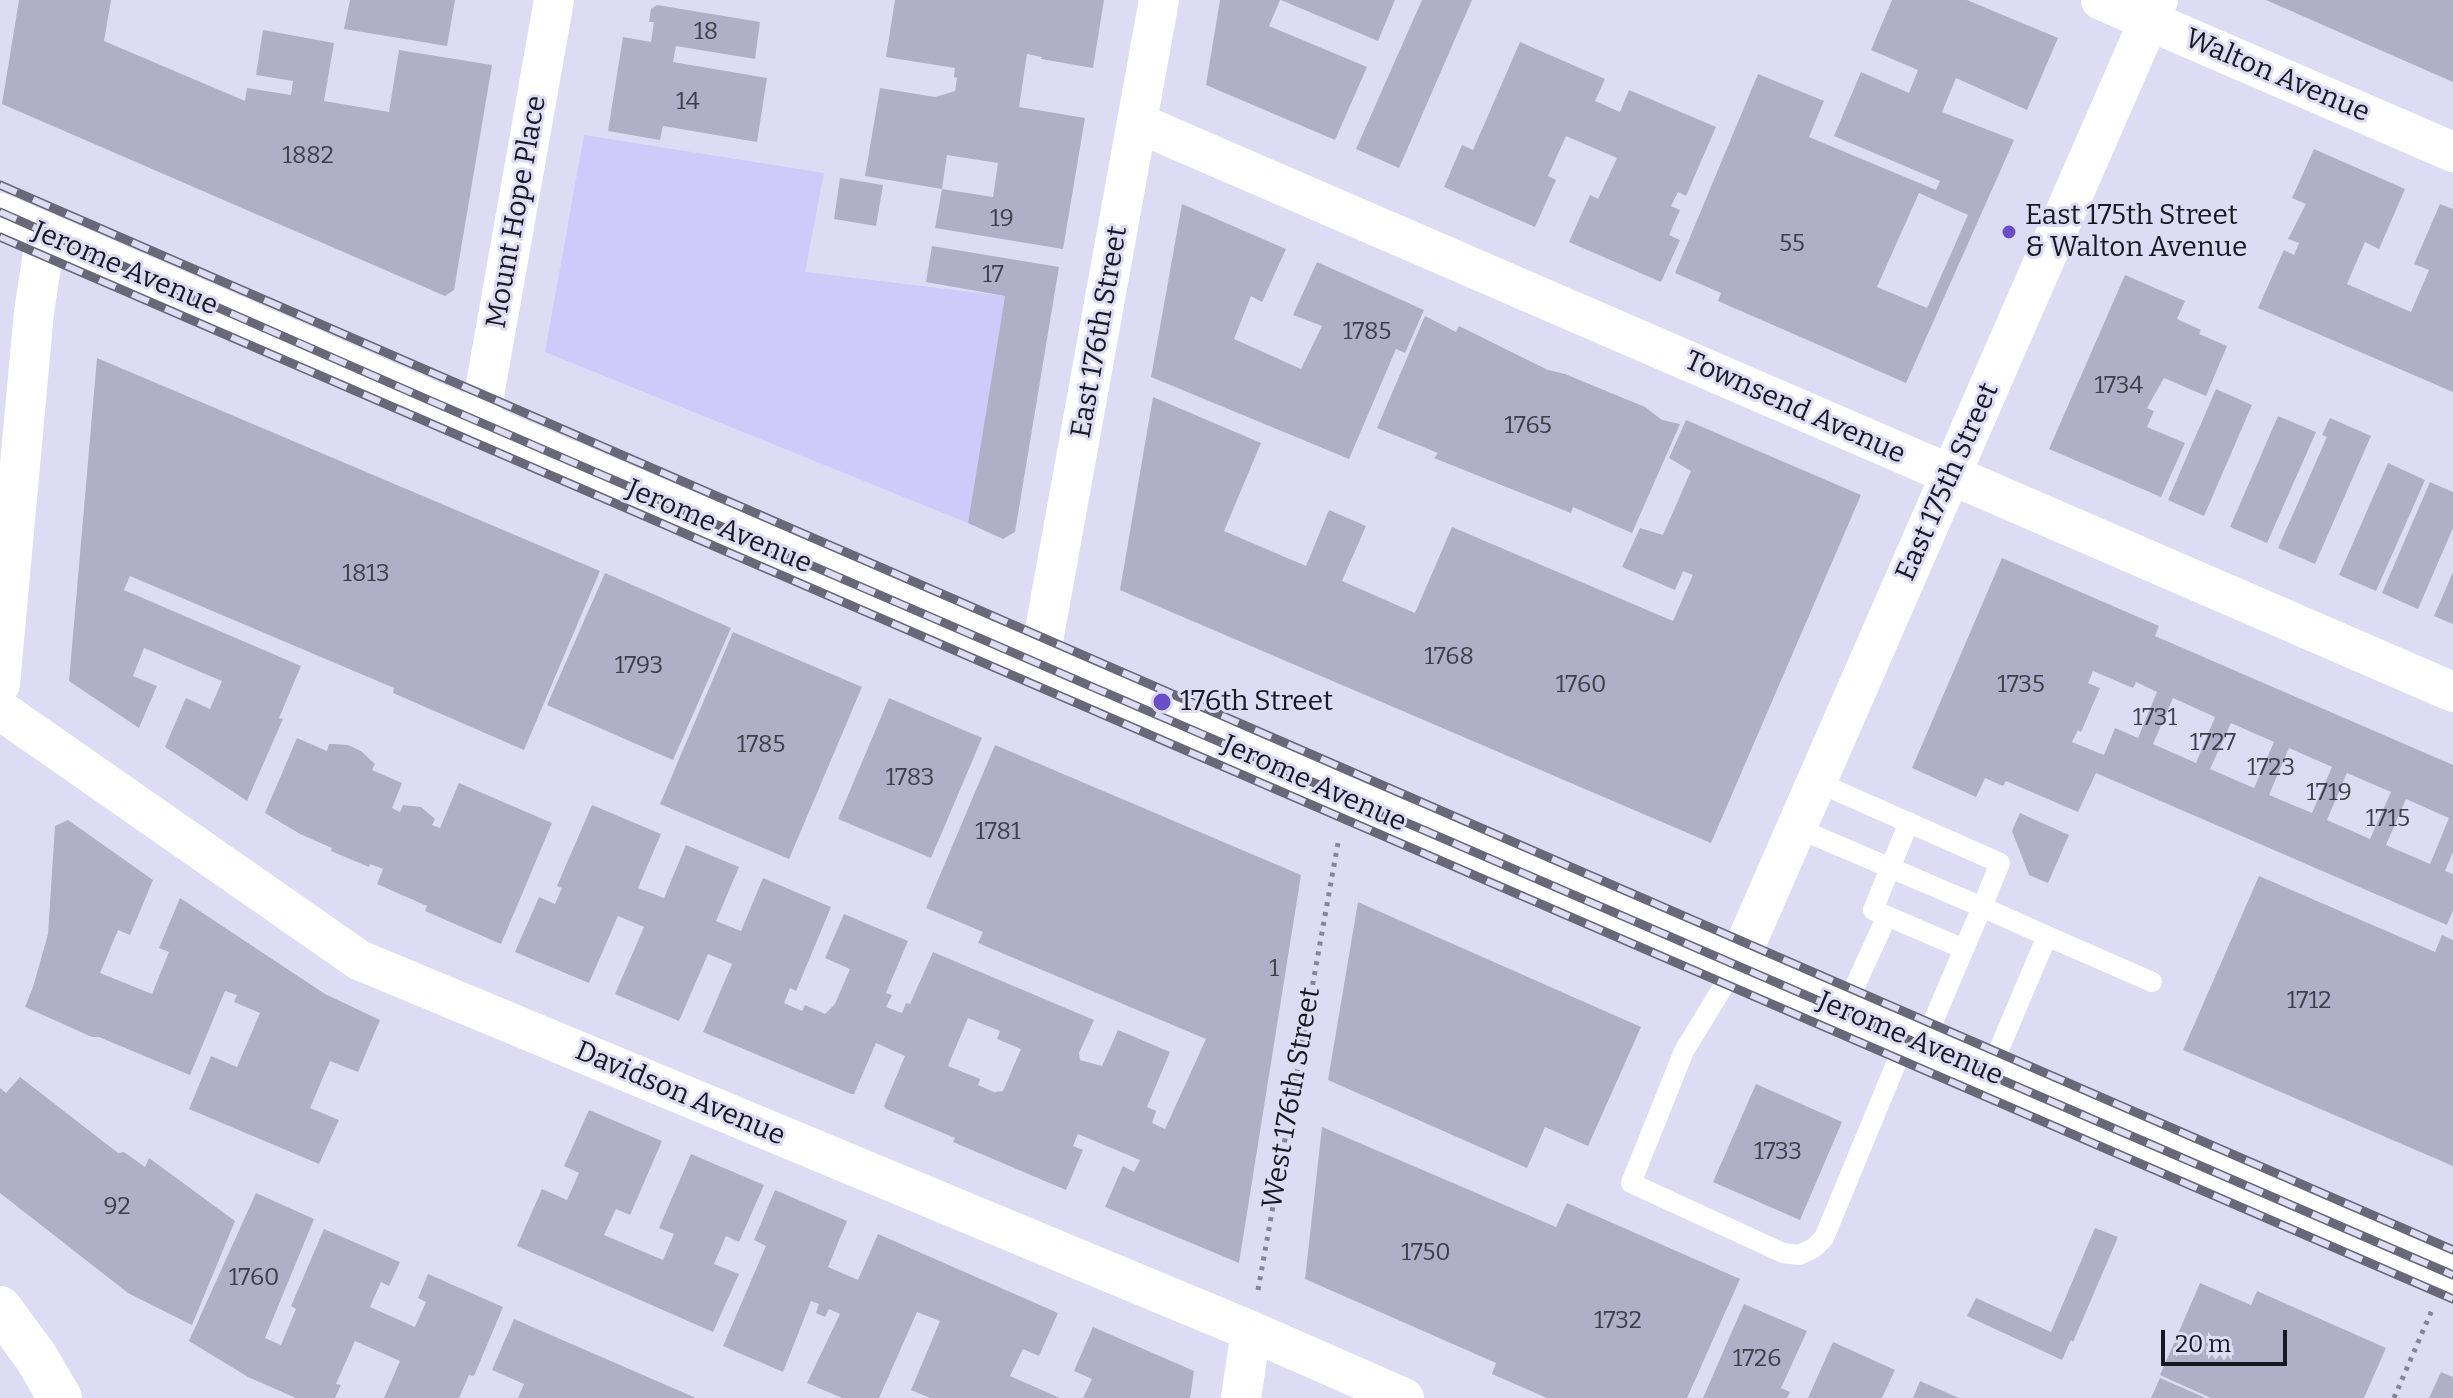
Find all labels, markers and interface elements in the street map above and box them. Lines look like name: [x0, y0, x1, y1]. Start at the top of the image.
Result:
house number: 18: [694, 18, 718, 46]
street label: Walton Avenue: [2180, 22, 2374, 130]
house number: 14: [676, 88, 700, 116]
street label: Mount Hope Place: [480, 93, 554, 331]
house number: 1882: [282, 142, 334, 170]
place label: East 175th Street & Walton Avenue: [2025, 199, 2247, 265]
house number: 19: [990, 205, 1014, 233]
street label: Jerome Avenue: [27, 215, 223, 323]
street label: East 176th Street: [1065, 223, 1135, 441]
marker: East 175th Street & Walton Avenue: [2000, 223, 2018, 241]
house number: 55: [1779, 230, 1805, 258]
house number: 17: [982, 261, 1004, 289]
house number: 1785: [1343, 318, 1391, 346]
street label: Townsend Avenue: [1680, 344, 1910, 472]
house number: 1734: [2095, 372, 2143, 400]
street label: East 175th Street: [1889, 378, 2007, 586]
house number: 1765: [1504, 412, 1552, 440]
street label: Jerome Avenue: [621, 473, 817, 581]
house number: 1813: [342, 560, 390, 588]
house number: 1768: [1424, 643, 1474, 671]
house number: 1793: [615, 652, 663, 680]
house number: 1760: [1556, 671, 1606, 699]
house number: 1735: [1997, 671, 2045, 699]
place label: 176th Street: [1180, 685, 1333, 719]
marker: 176th Street: [1151, 691, 1173, 713]
house number: 1731: [2133, 704, 2177, 732]
street label: Jerome Avenue: [1217, 728, 1411, 840]
house number: 1727: [2190, 729, 2236, 757]
house number: 1785: [737, 731, 785, 759]
house number: 1723: [2247, 754, 2295, 782]
house number: 1783: [886, 764, 934, 792]
house number: 1719: [2306, 779, 2352, 807]
house number: 1715: [2366, 805, 2410, 833]
house number: 1781: [975, 818, 1021, 846]
house number: 1: [1269, 955, 1279, 983]
street label: West 176th Street: [1256, 985, 1328, 1211]
street label: Jerome Avenue: [1812, 985, 2008, 1093]
house number: 1712: [2287, 987, 2331, 1015]
street label: Davidson Avenue: [570, 1035, 790, 1153]
house number: 1733: [1754, 1138, 1802, 1166]
house number: 92: [103, 1193, 131, 1221]
house number: 1750: [1401, 1239, 1451, 1267]
house number: 1760: [229, 1264, 279, 1292]
house number: 1732: [1594, 1307, 1642, 1335]
scale bar: [2165, 1314, 2291, 1364]
text: 20 m: [2175, 1330, 2231, 1358]
house number: 1726: [1733, 1345, 1781, 1373]

